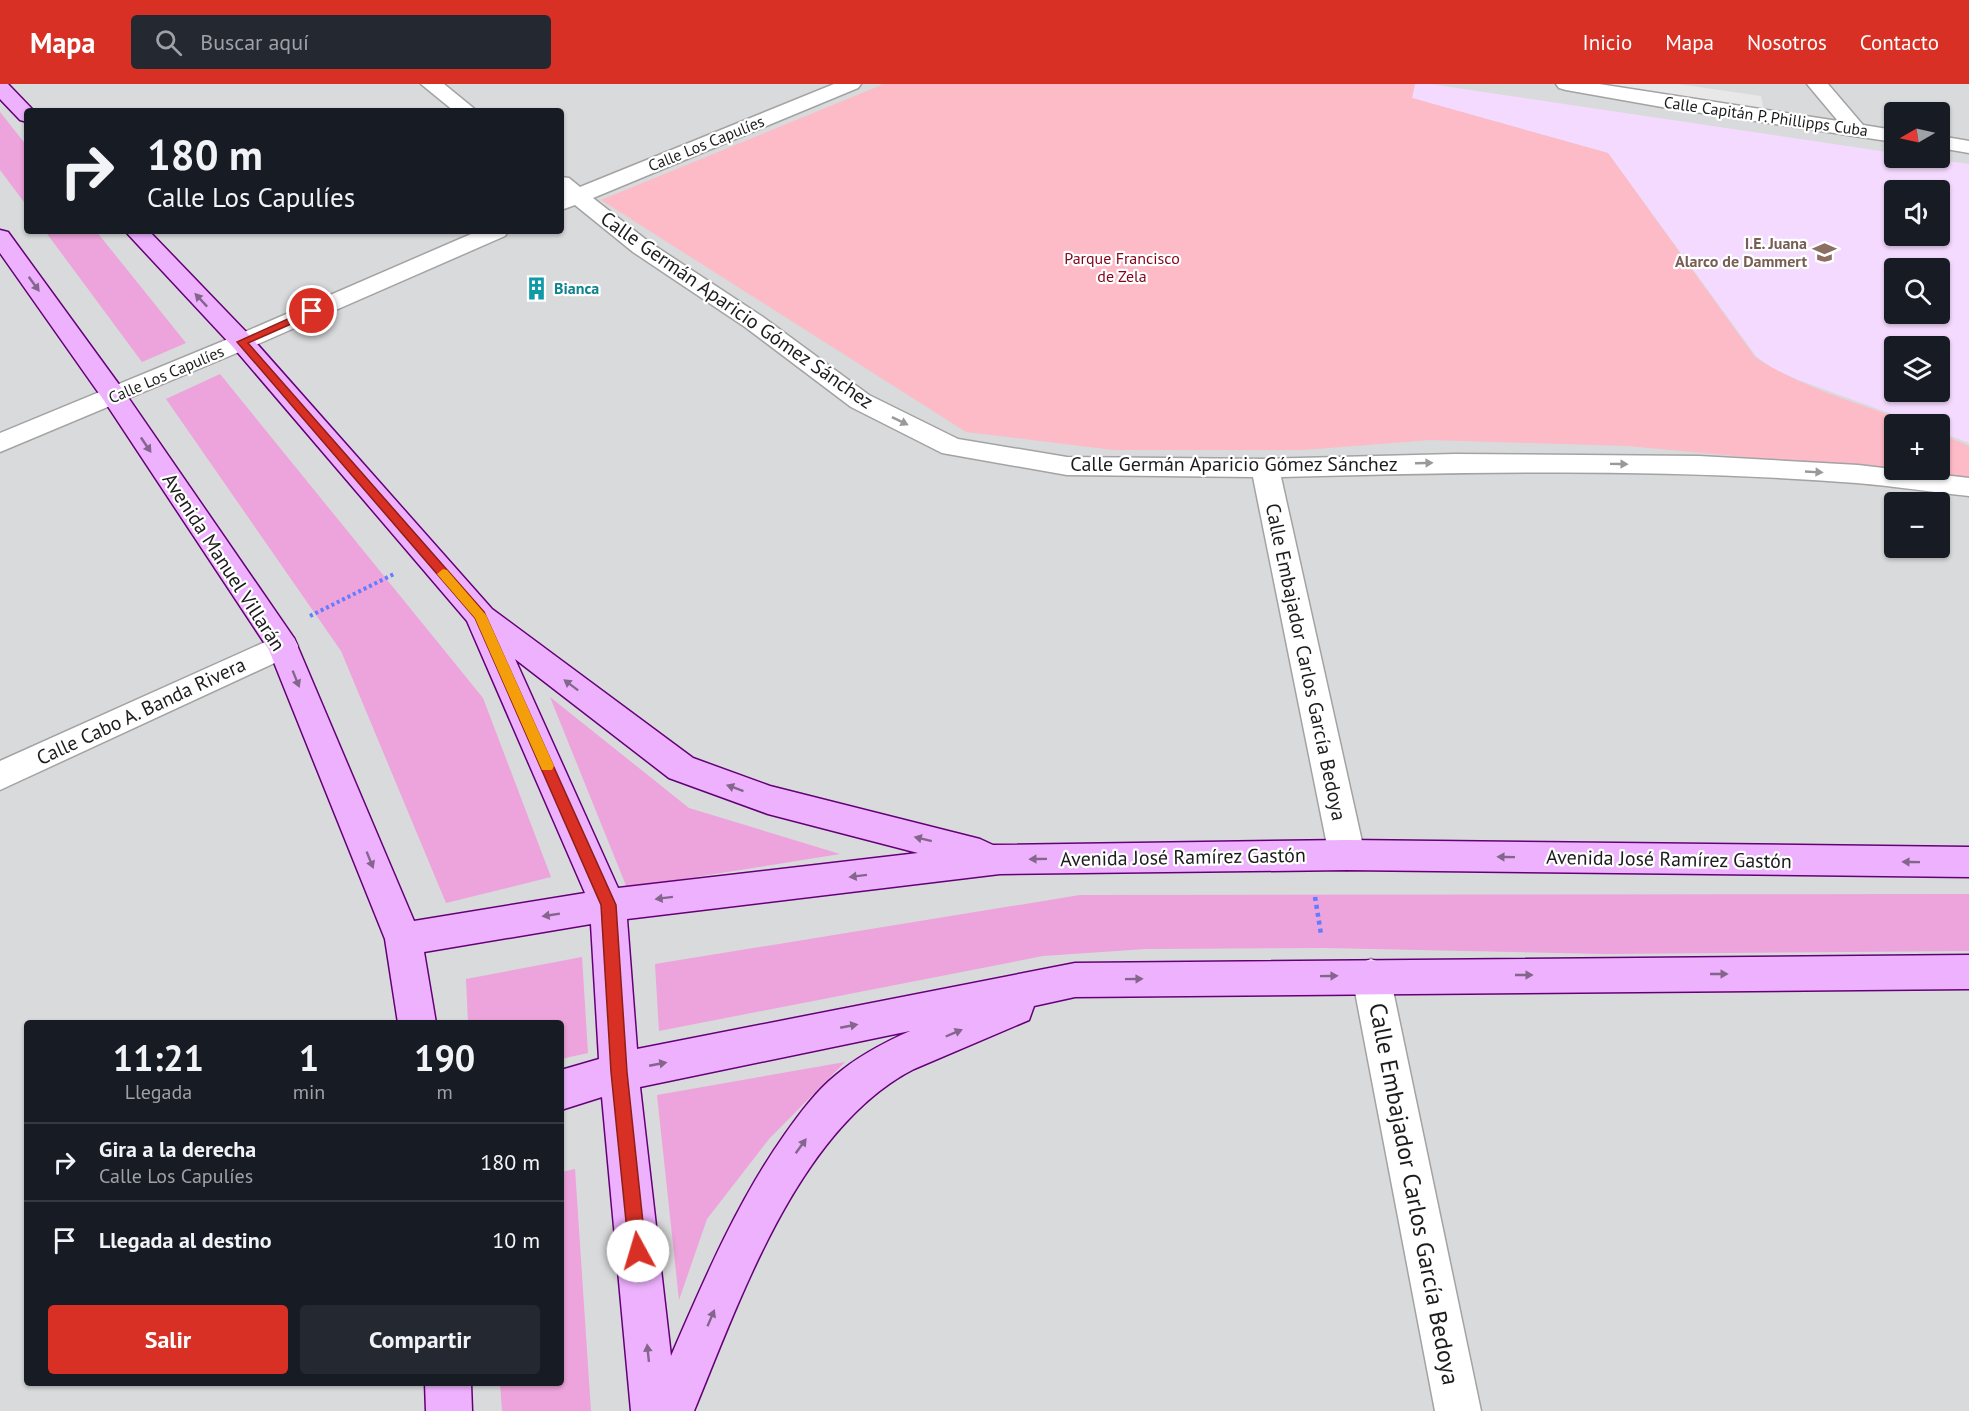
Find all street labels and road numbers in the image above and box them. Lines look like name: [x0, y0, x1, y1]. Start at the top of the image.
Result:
street label: Calle Capitán P. Phillipps Cuba: [1663, 92, 1869, 140]
street label: Calle Los Capulíes: [645, 111, 767, 175]
street label: Calle Germán Aparicio Gómez Sánchez: [595, 205, 879, 415]
street label: Calle Los Capulíes: [105, 341, 227, 407]
street label: Calle Germán Aparicio Gómez Sánchez: [1070, 451, 1398, 477]
street label: Avenida Manuel Villarán: [157, 468, 291, 656]
street label: Calle Embajador Carlos García Bedoya: [1260, 501, 1352, 823]
street label: Calle Cabo A. Banda Rivera: [32, 651, 250, 771]
street label: Avenida José Ramírez Gastón: [1060, 842, 1306, 872]
street label: Avenida José Ramírez Gastón: [1546, 844, 1792, 874]
street label: Calle Embajador Carlos García Bedoya: [1362, 1000, 1467, 1388]

